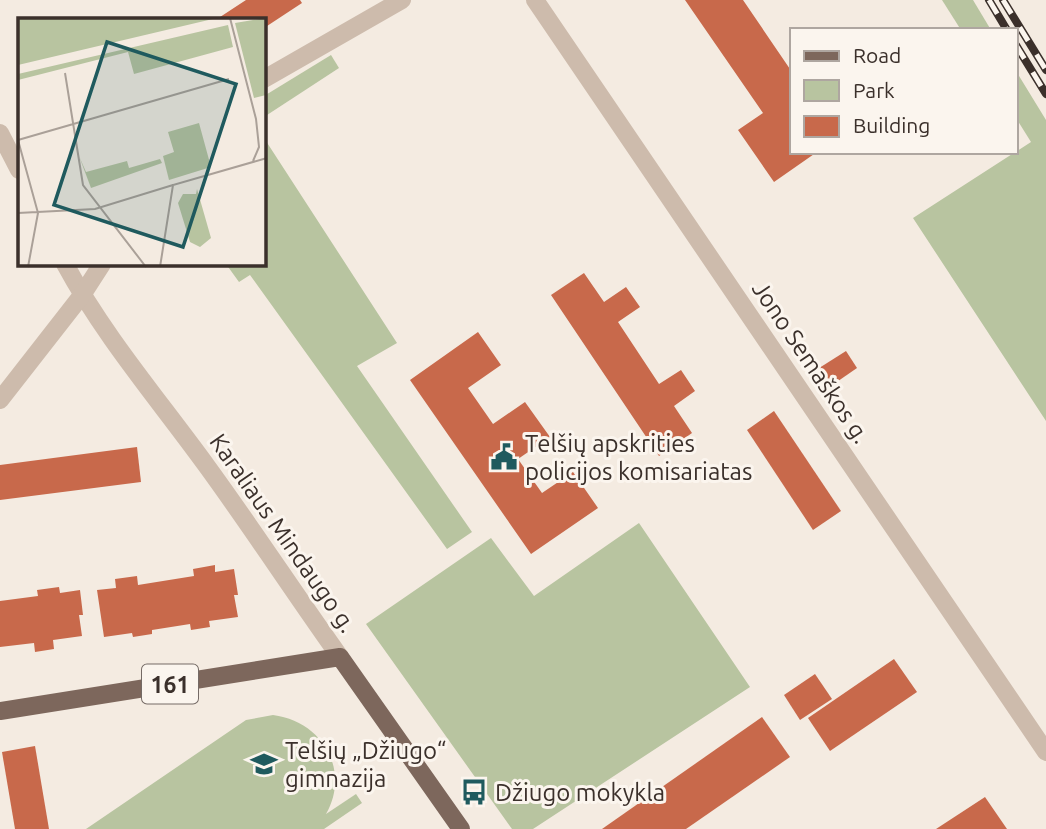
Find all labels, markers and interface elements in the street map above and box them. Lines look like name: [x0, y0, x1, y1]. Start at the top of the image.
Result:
inset map: [18, 18, 266, 266]
legend: [790, 28, 1018, 154]
text: Road: [853, 43, 901, 67]
text: Park: [853, 78, 895, 102]
text: Building: [853, 113, 930, 137]
street label: Jono Semaškos g.: [747, 276, 875, 448]
street label: Karaliaus Mindaugo g.: [204, 429, 362, 637]
place label: Telšių apskrities policijos komisariatas: [525, 430, 752, 485]
public building icon: Telšių apskrities policijos komisariatas: [489, 442, 519, 472]
road number: 161: [142, 664, 198, 704]
place label: Telšių „Džiugo“ gimnazija: [285, 737, 446, 792]
school or university icon: Telšių „Džiugo“ gimnazija: [249, 749, 279, 779]
bus stop icon: Džiugo mokykla: [459, 777, 489, 807]
place label: Džiugo mokykla: [495, 779, 665, 806]

